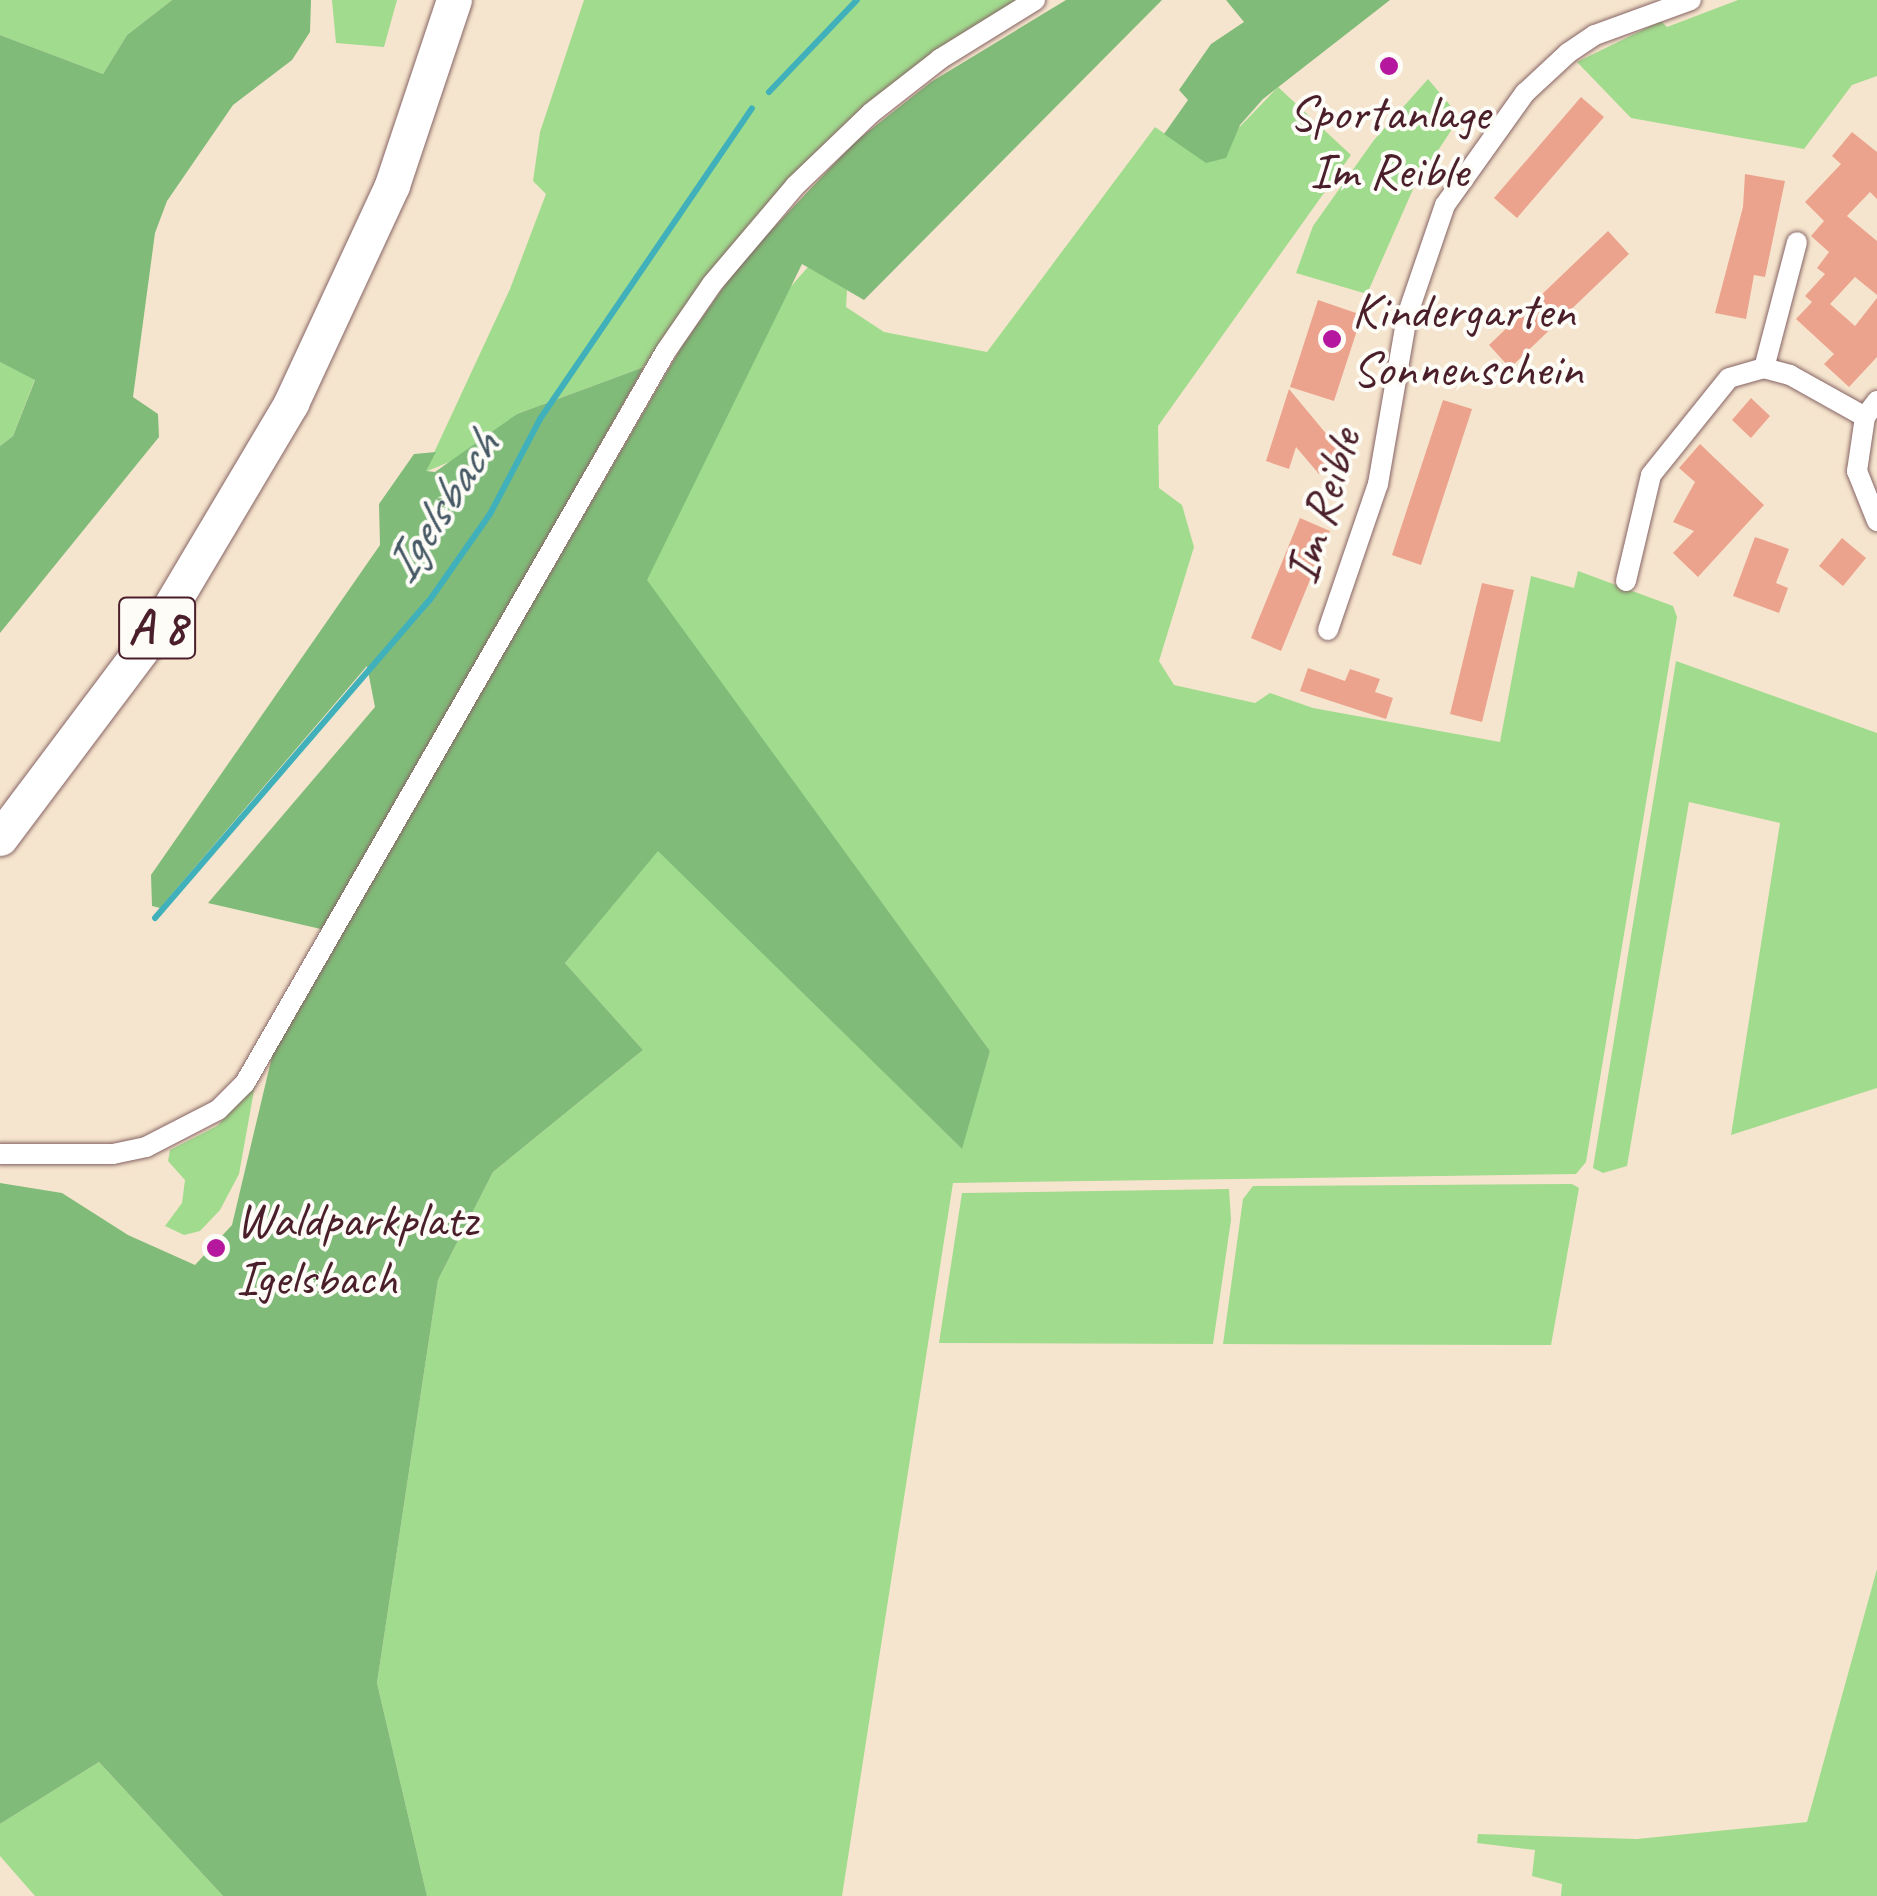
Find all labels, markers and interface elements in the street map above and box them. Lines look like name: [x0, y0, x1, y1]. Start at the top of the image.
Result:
marker: Sportanlage Im Reible: [1378, 55, 1400, 77]
place label: Sportanlage Im Reible: [1289, 82, 1489, 200]
place label: Kindergarten Sonnenschein: [1352, 280, 1583, 398]
marker: Kindergarten Sonnenschein: [1321, 328, 1343, 350]
water label: Igelsbach: [369, 420, 513, 594]
street label: Im Reible: [1270, 421, 1374, 591]
road number: A 8: [117, 585, 197, 671]
place label: Waldparkplatz Igelsbach: [236, 1189, 477, 1306]
marker: Waldparkplatz Igelsbach: [205, 1237, 227, 1259]

